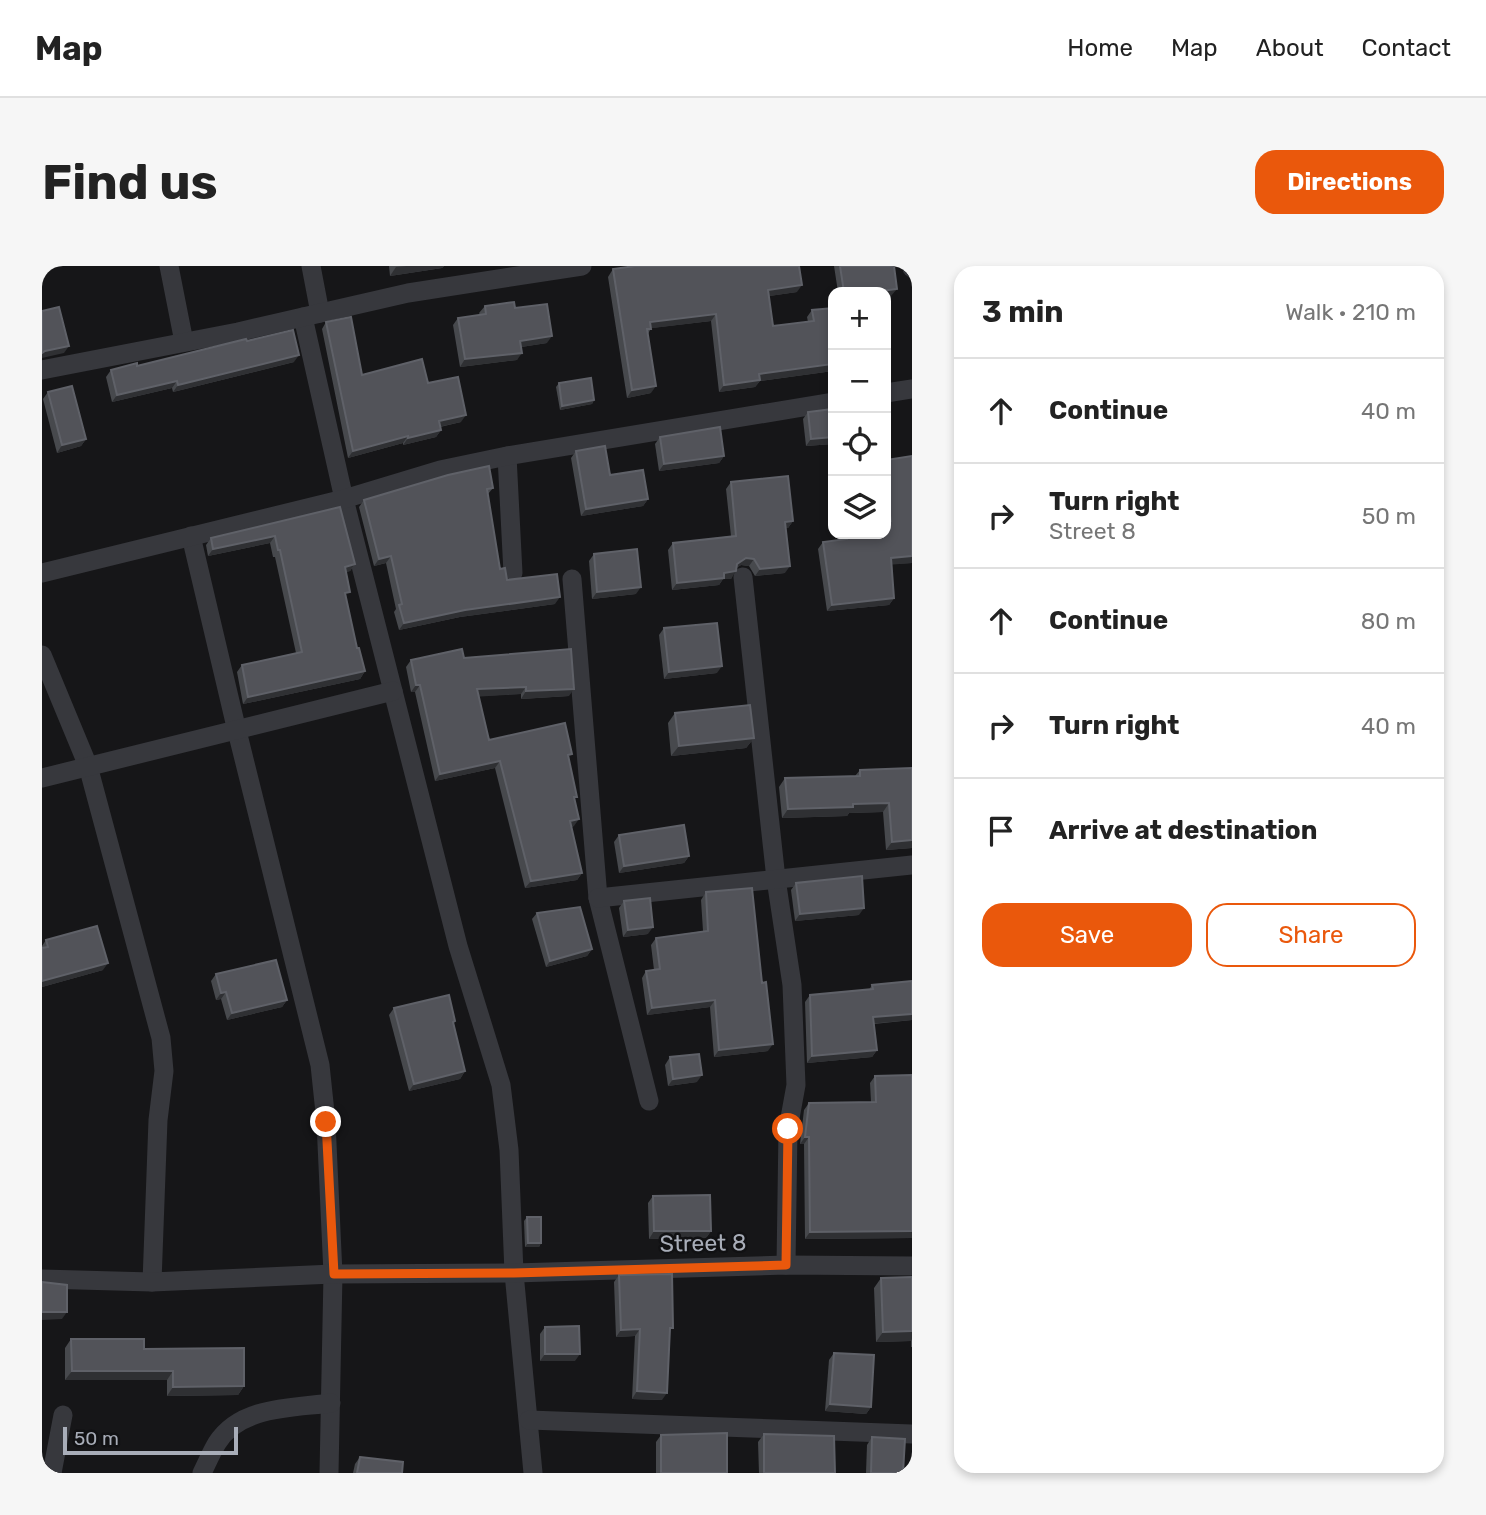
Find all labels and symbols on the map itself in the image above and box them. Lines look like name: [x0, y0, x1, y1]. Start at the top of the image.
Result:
route end: [310, 1106, 341, 1137]
route start: [772, 1113, 803, 1144]
street label: Street 8: [659, 1228, 747, 1258]
scale bar: [63, 1424, 238, 1456]

